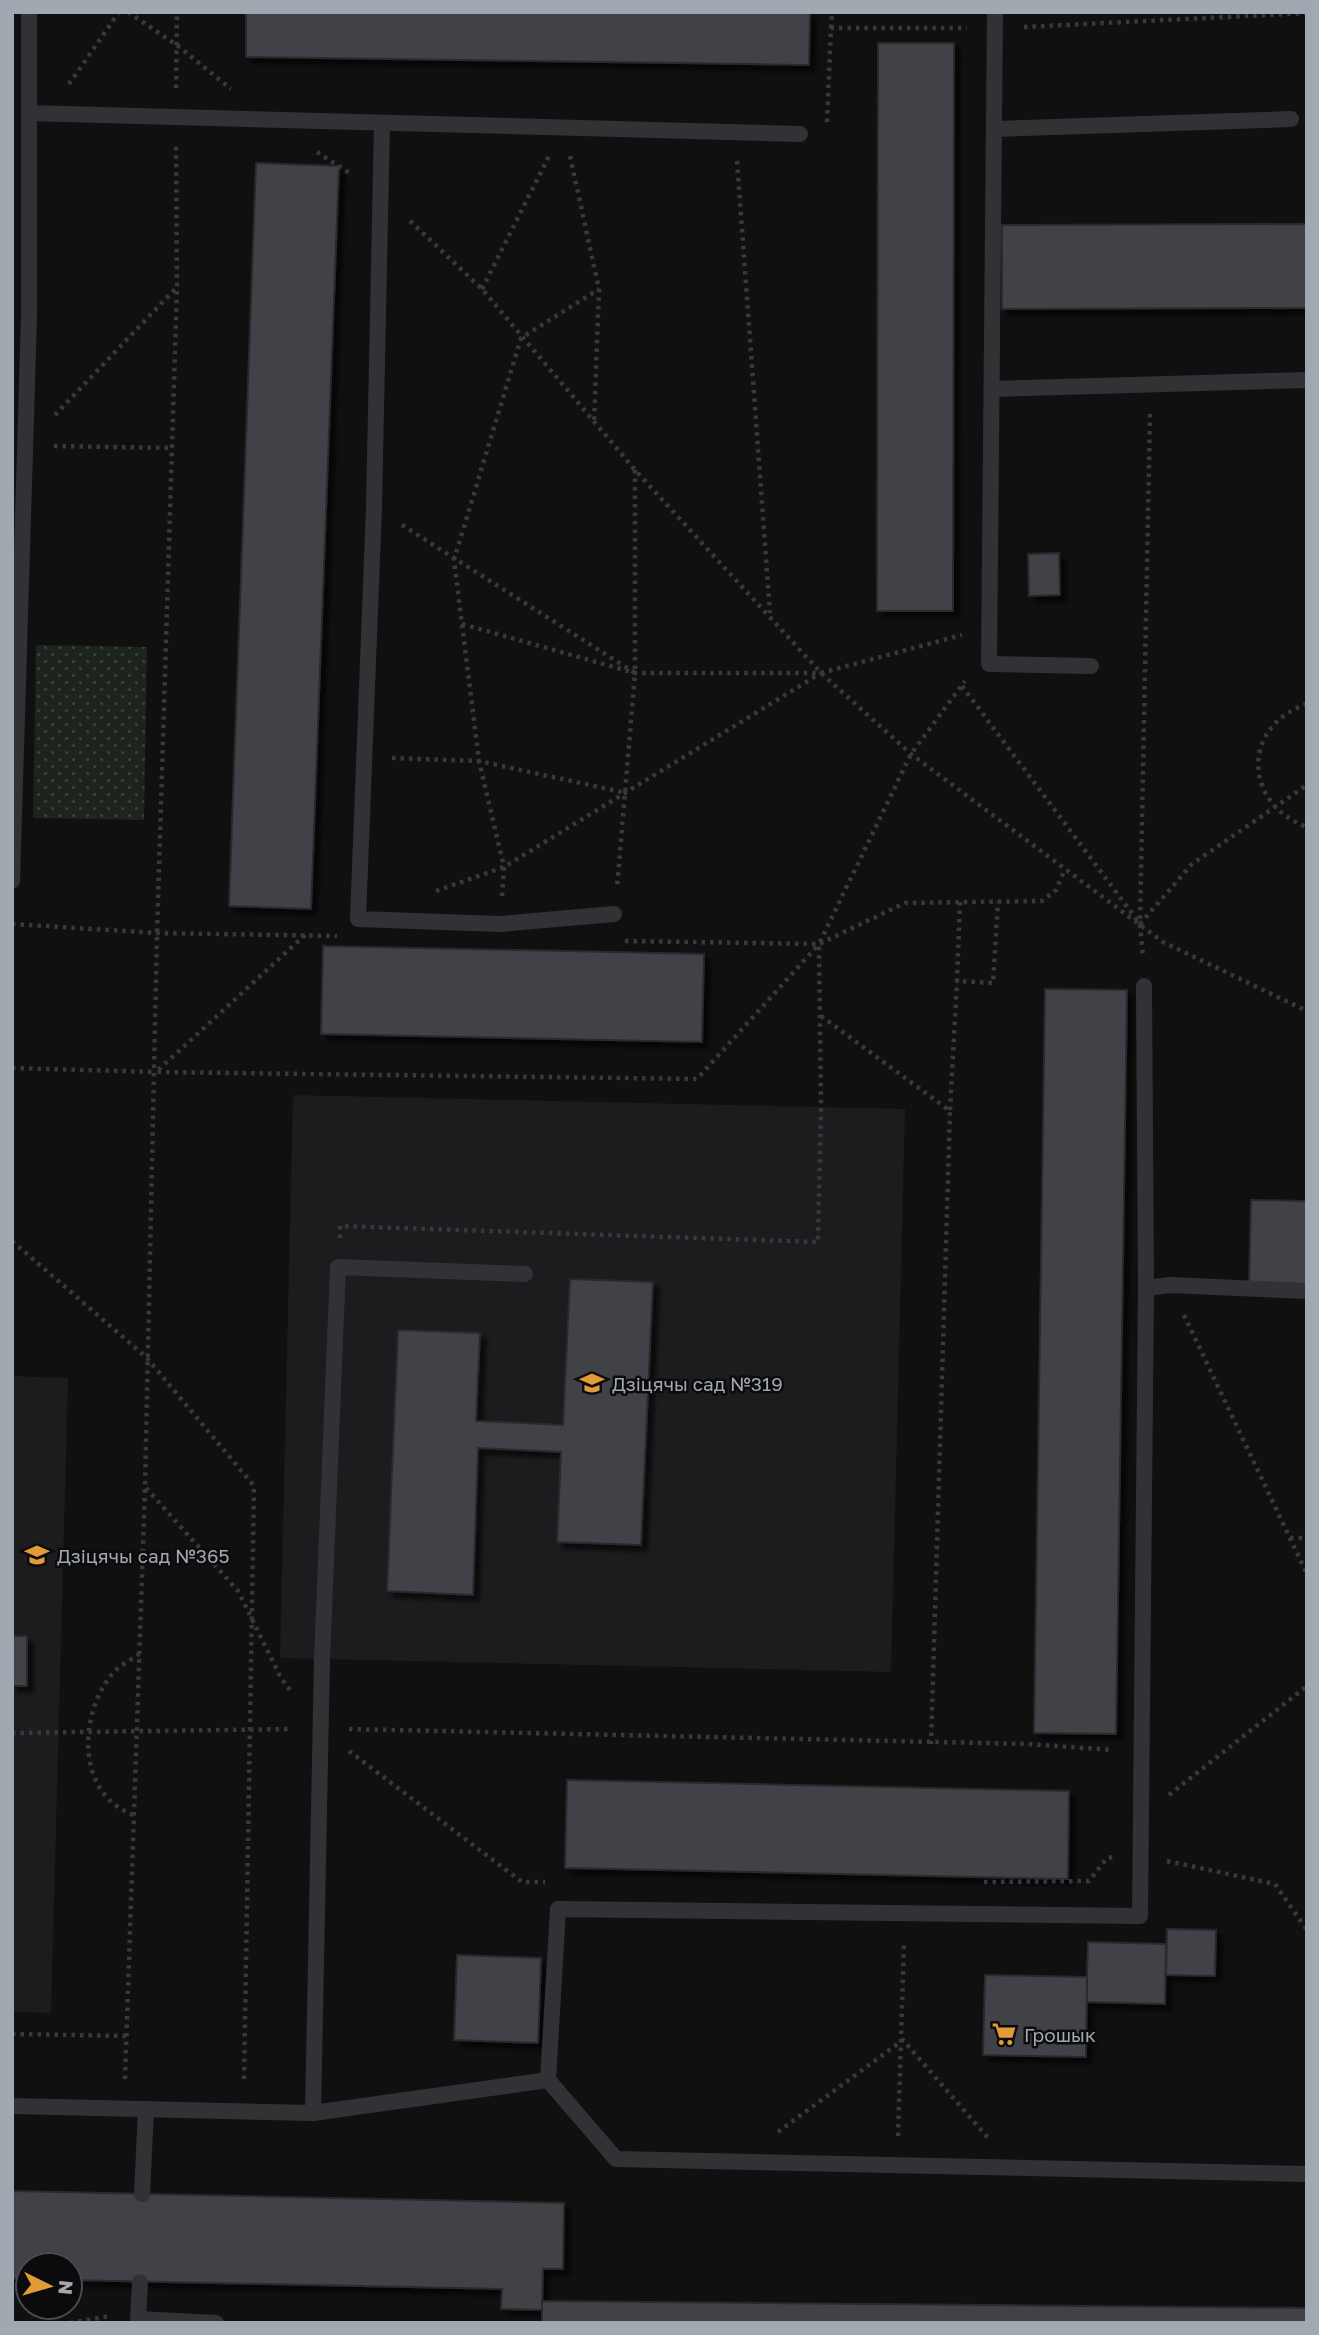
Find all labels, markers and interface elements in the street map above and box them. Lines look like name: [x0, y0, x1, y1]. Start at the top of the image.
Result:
school or university icon: Дзіцячы сад №319: [578, 1369, 606, 1397]
place label: Дзіцячы сад №319: [612, 1372, 783, 1395]
school or university icon: Дзіцячы сад №365: [23, 1541, 51, 1569]
place label: Дзіцячы сад №365: [57, 1544, 229, 1567]
supermarket icon: Грошык: [990, 2020, 1018, 2048]
place label: Грошык: [1024, 2023, 1096, 2046]
north arrow: [14, 2251, 84, 2321]
text: N: [54, 2279, 79, 2296]

